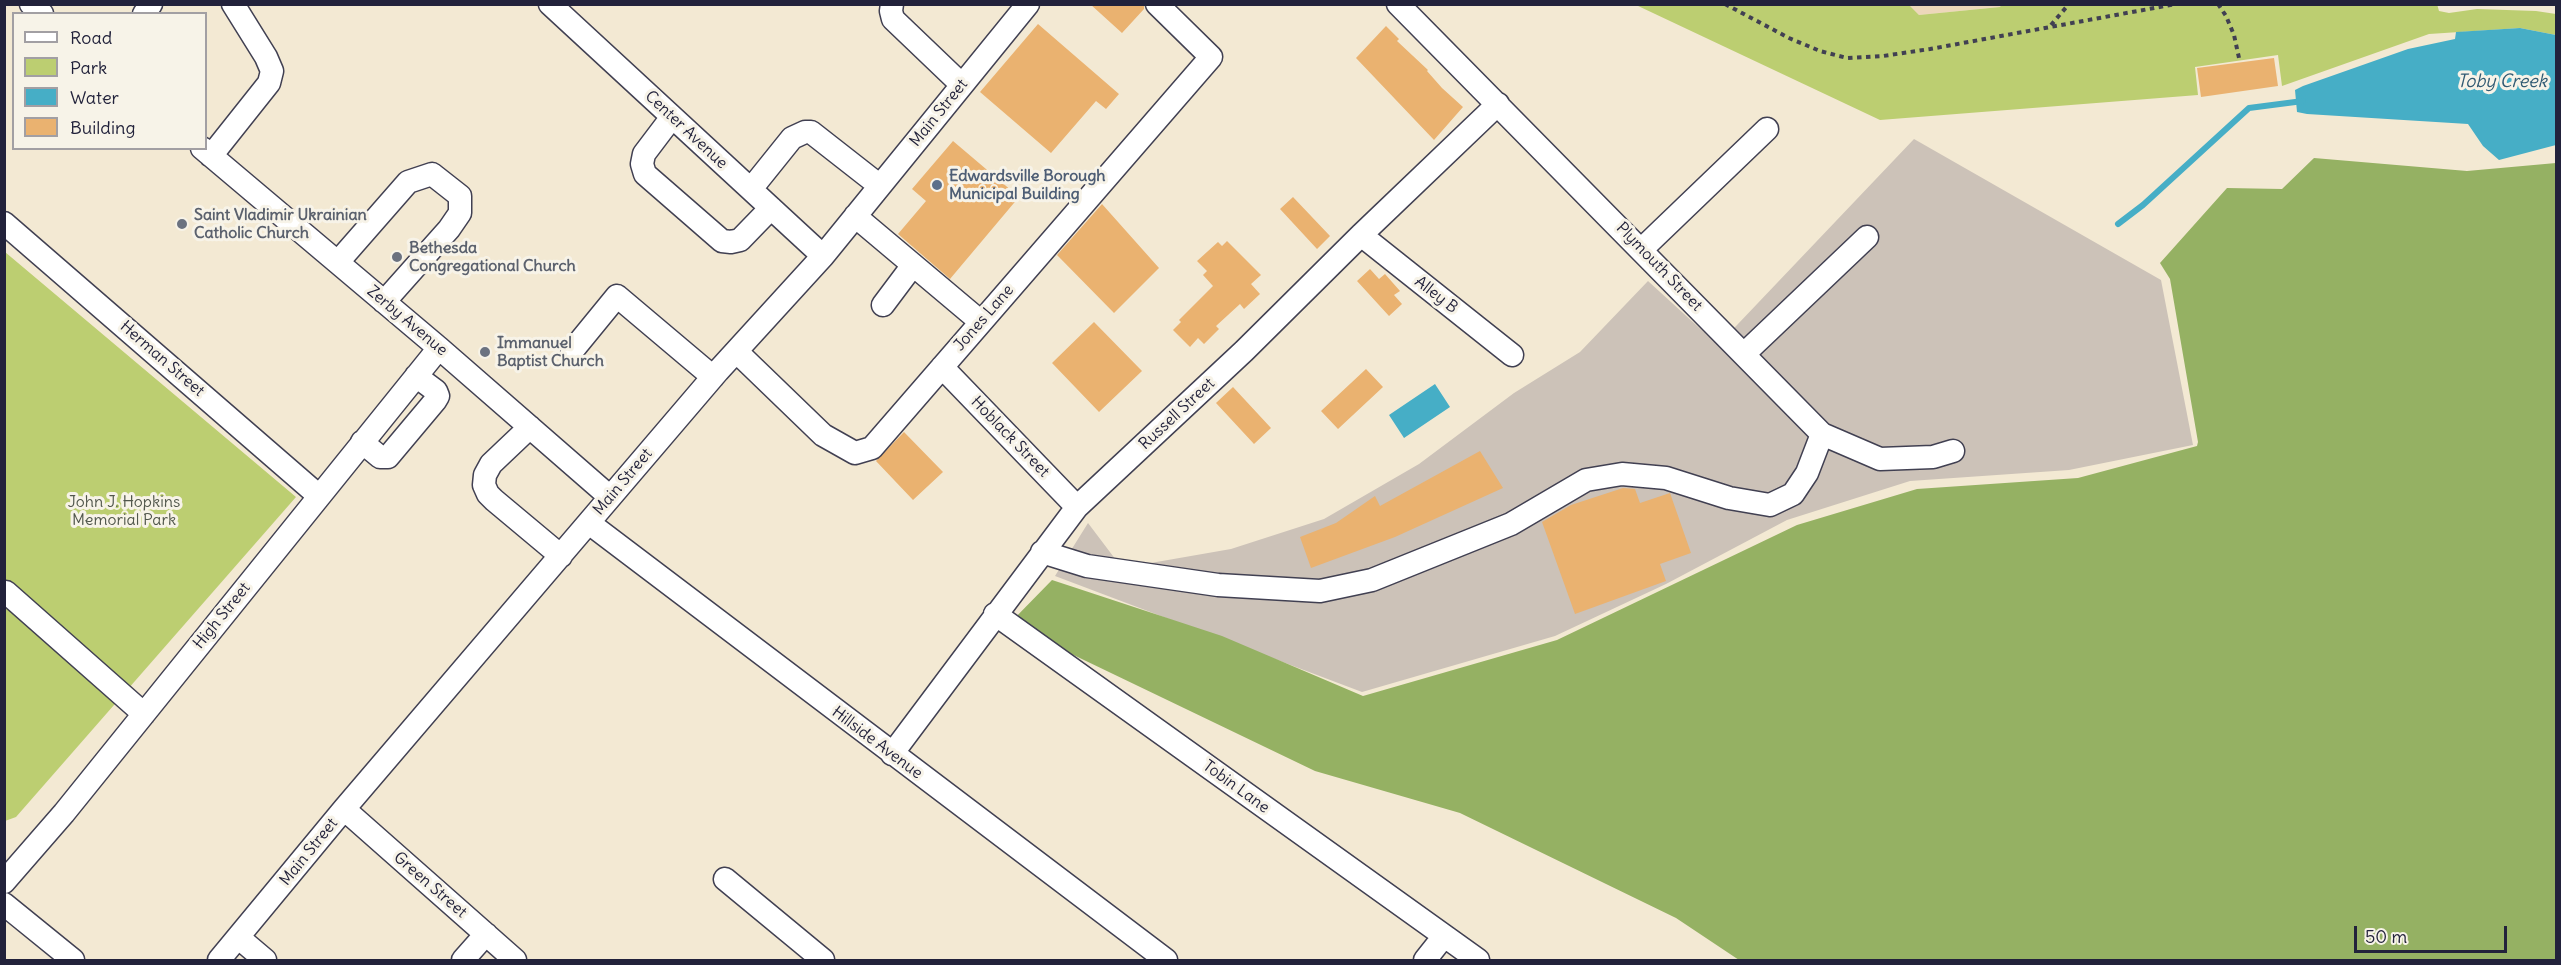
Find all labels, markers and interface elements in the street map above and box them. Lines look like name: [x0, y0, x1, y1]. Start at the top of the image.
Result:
legend: [12, 12, 207, 150]
text: Road: [70, 26, 112, 49]
text: Park: [70, 56, 107, 79]
water label: Toby Creek: [2457, 71, 2547, 93]
street label: Main Street: [906, 75, 972, 151]
text: Water: [70, 86, 119, 109]
street label: Center Avenue: [641, 87, 731, 173]
text: Building: [70, 116, 135, 139]
place label: Edwardsville Borough Municipal Building: [949, 166, 1106, 204]
marker: Edwardsville Borough Municipal Building: [930, 178, 944, 192]
place label: Saint Vladimir Ukrainian Catholic Church: [194, 205, 367, 243]
marker: Saint Vladimir Ukrainian Catholic Church: [175, 217, 189, 231]
street label: Plymouth Street: [1612, 219, 1706, 315]
place label: Bethesda Congregational Church: [409, 238, 576, 276]
marker: Bethesda Congregational Church: [390, 250, 404, 264]
street label: Alley B: [1411, 272, 1461, 318]
street label: Jones Lane: [950, 281, 1018, 355]
street label: Zerby Avenue: [363, 282, 451, 360]
street label: Herman Street: [116, 317, 208, 401]
place label: Immanuel Baptist Church: [497, 333, 604, 371]
marker: Immanuel Baptist Church: [478, 345, 492, 359]
street label: Russell Street: [1135, 374, 1219, 454]
street label: Hoblack Street: [967, 393, 1053, 481]
street label: Main Street: [589, 445, 657, 519]
park label: John J. Hopkins Memorial Park: [68, 492, 180, 530]
street label: High Street: [189, 579, 255, 653]
street label: Hillside Avenue: [828, 703, 926, 783]
street label: Tobin Lane: [1199, 756, 1273, 818]
street label: Main Street: [276, 814, 342, 890]
street label: Green Street: [390, 848, 470, 922]
scale bar: [2357, 914, 2510, 952]
text: 50 m: [2365, 925, 2407, 948]

